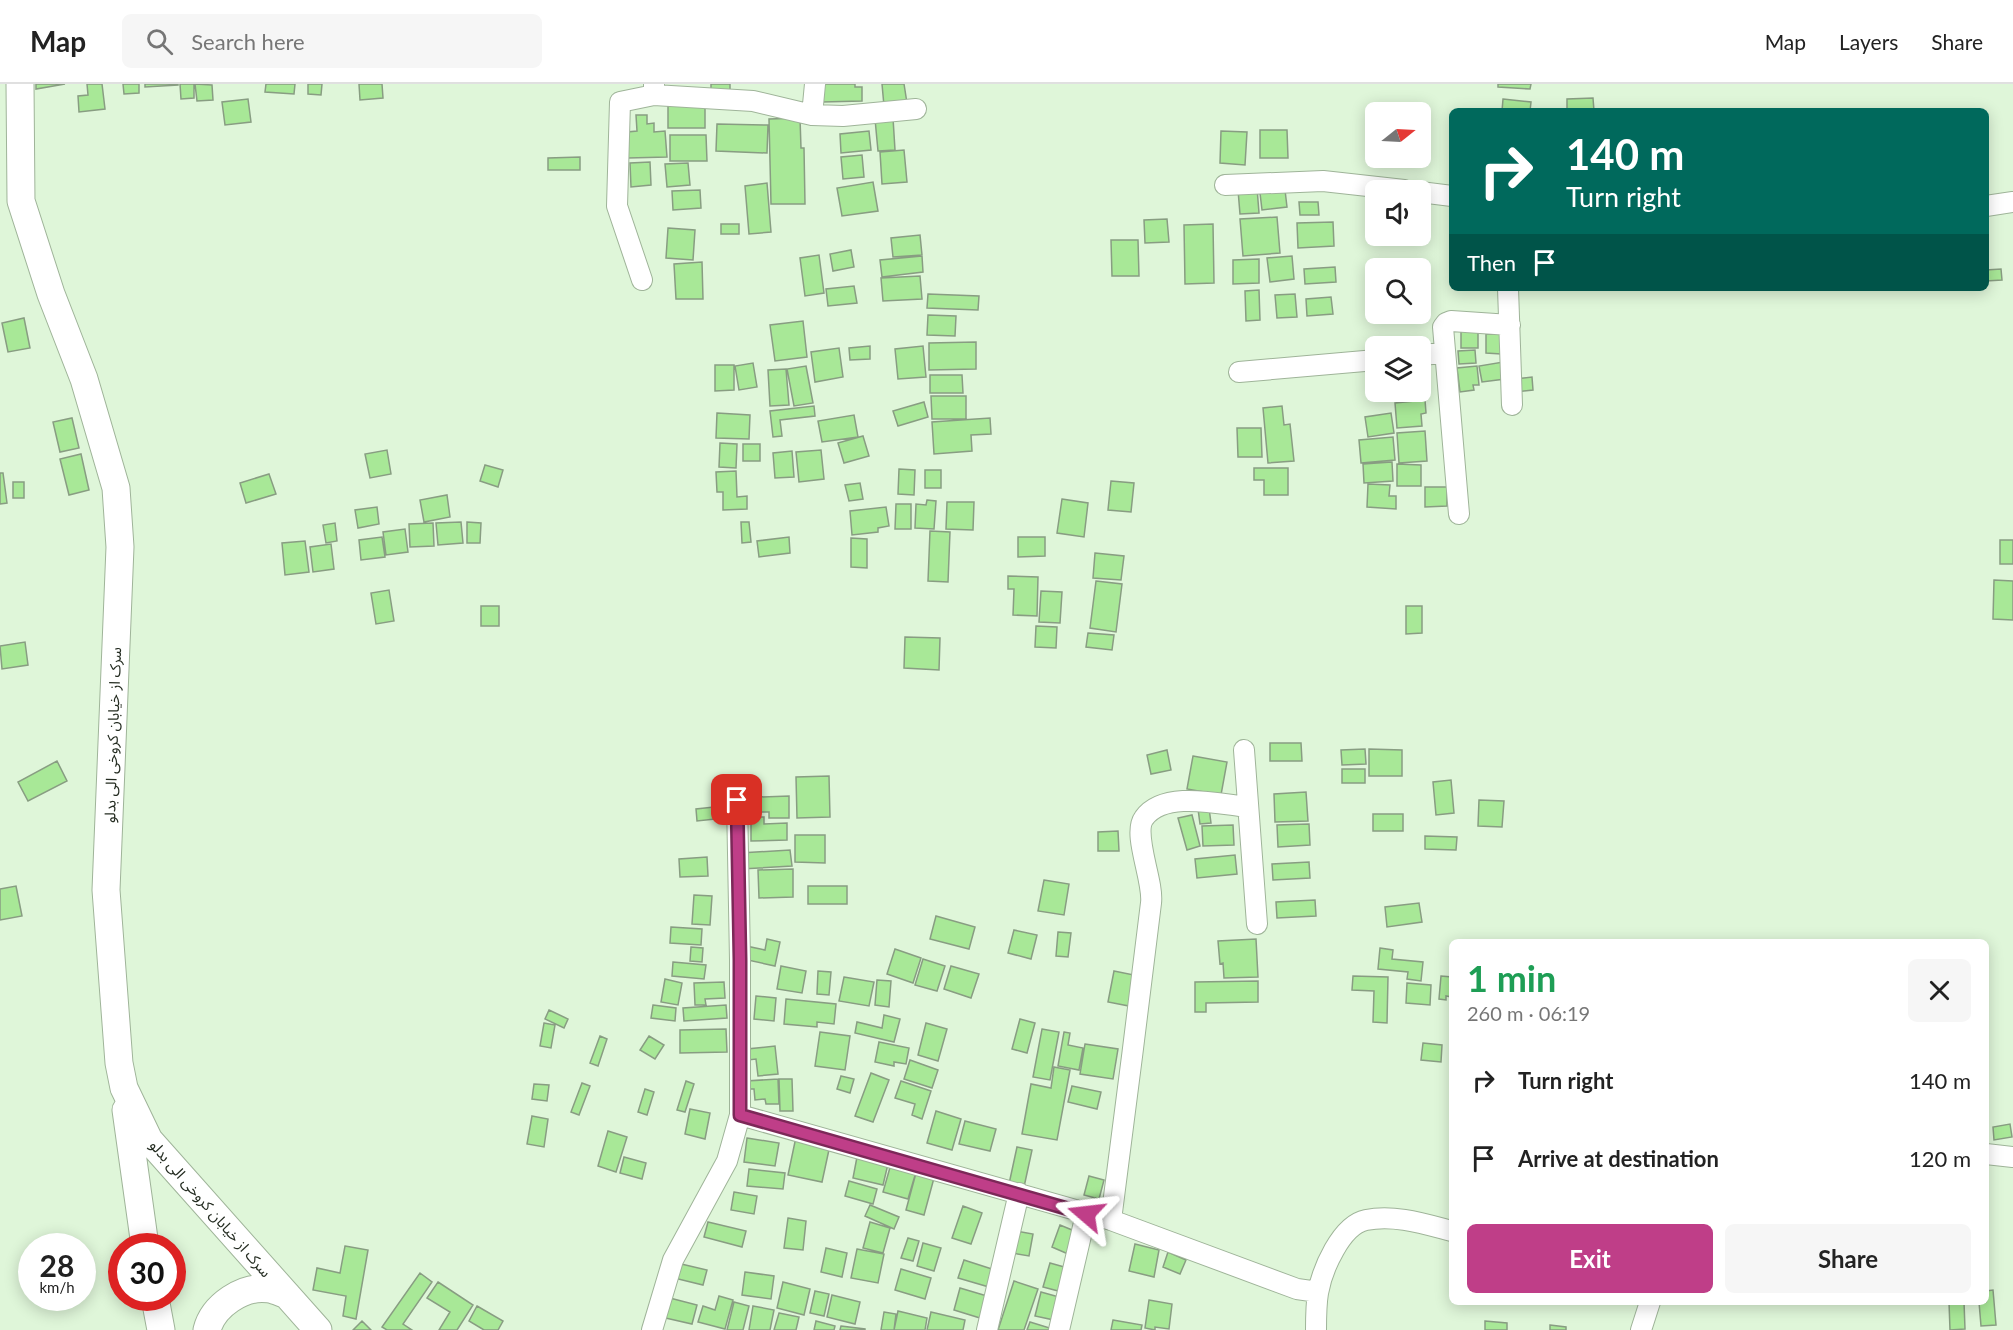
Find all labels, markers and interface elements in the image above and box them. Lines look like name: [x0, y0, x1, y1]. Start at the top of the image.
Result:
search box: [122, 14, 542, 68]
text: Map: [30, 24, 86, 58]
icon: search: [143, 25, 176, 58]
text: Search here: [191, 28, 305, 55]
text: Map: [1765, 29, 1806, 54]
text: Layers: [1839, 29, 1898, 54]
text: Share: [1931, 29, 1983, 54]
north arrow: [1365, 102, 1431, 168]
map controls: [1365, 102, 1431, 402]
text: 140 m: [1566, 129, 1684, 179]
icon: right: [1467, 132, 1545, 210]
button: sound: [1365, 180, 1431, 246]
text: Turn right: [1566, 180, 1681, 213]
icon: arrive: [1528, 246, 1561, 279]
text: Then: [1467, 249, 1516, 276]
button: search: [1365, 258, 1431, 324]
button: layers: [1365, 336, 1431, 402]
street label: سرک از خیابان کروخی الی بدلو: [100, 646, 125, 823]
pin: [711, 774, 762, 825]
icon: arrive: [720, 783, 753, 816]
text: 1 min: [1467, 956, 1556, 1000]
button: close: [1908, 959, 1971, 1022]
text: 260 m · 06:19: [1467, 1001, 1590, 1025]
icon: right: [1467, 1064, 1500, 1097]
text: Turn right: [1518, 1067, 1613, 1094]
text: 140 m: [1909, 1067, 1971, 1094]
street label: سرک از خیابان کروخی الی بدلو: [146, 1136, 276, 1281]
icon: arrive: [1467, 1142, 1500, 1175]
text: Arrive at destination: [1518, 1145, 1719, 1172]
text: 120 m: [1909, 1145, 1971, 1172]
position arrow: [1054, 1182, 1118, 1246]
button: Exit: [1467, 1224, 1713, 1293]
button: Share: [1725, 1224, 1971, 1293]
speed limit sign: 30: [108, 1233, 186, 1311]
text: 28: [40, 1247, 74, 1283]
text: km/h: [39, 1278, 75, 1296]

